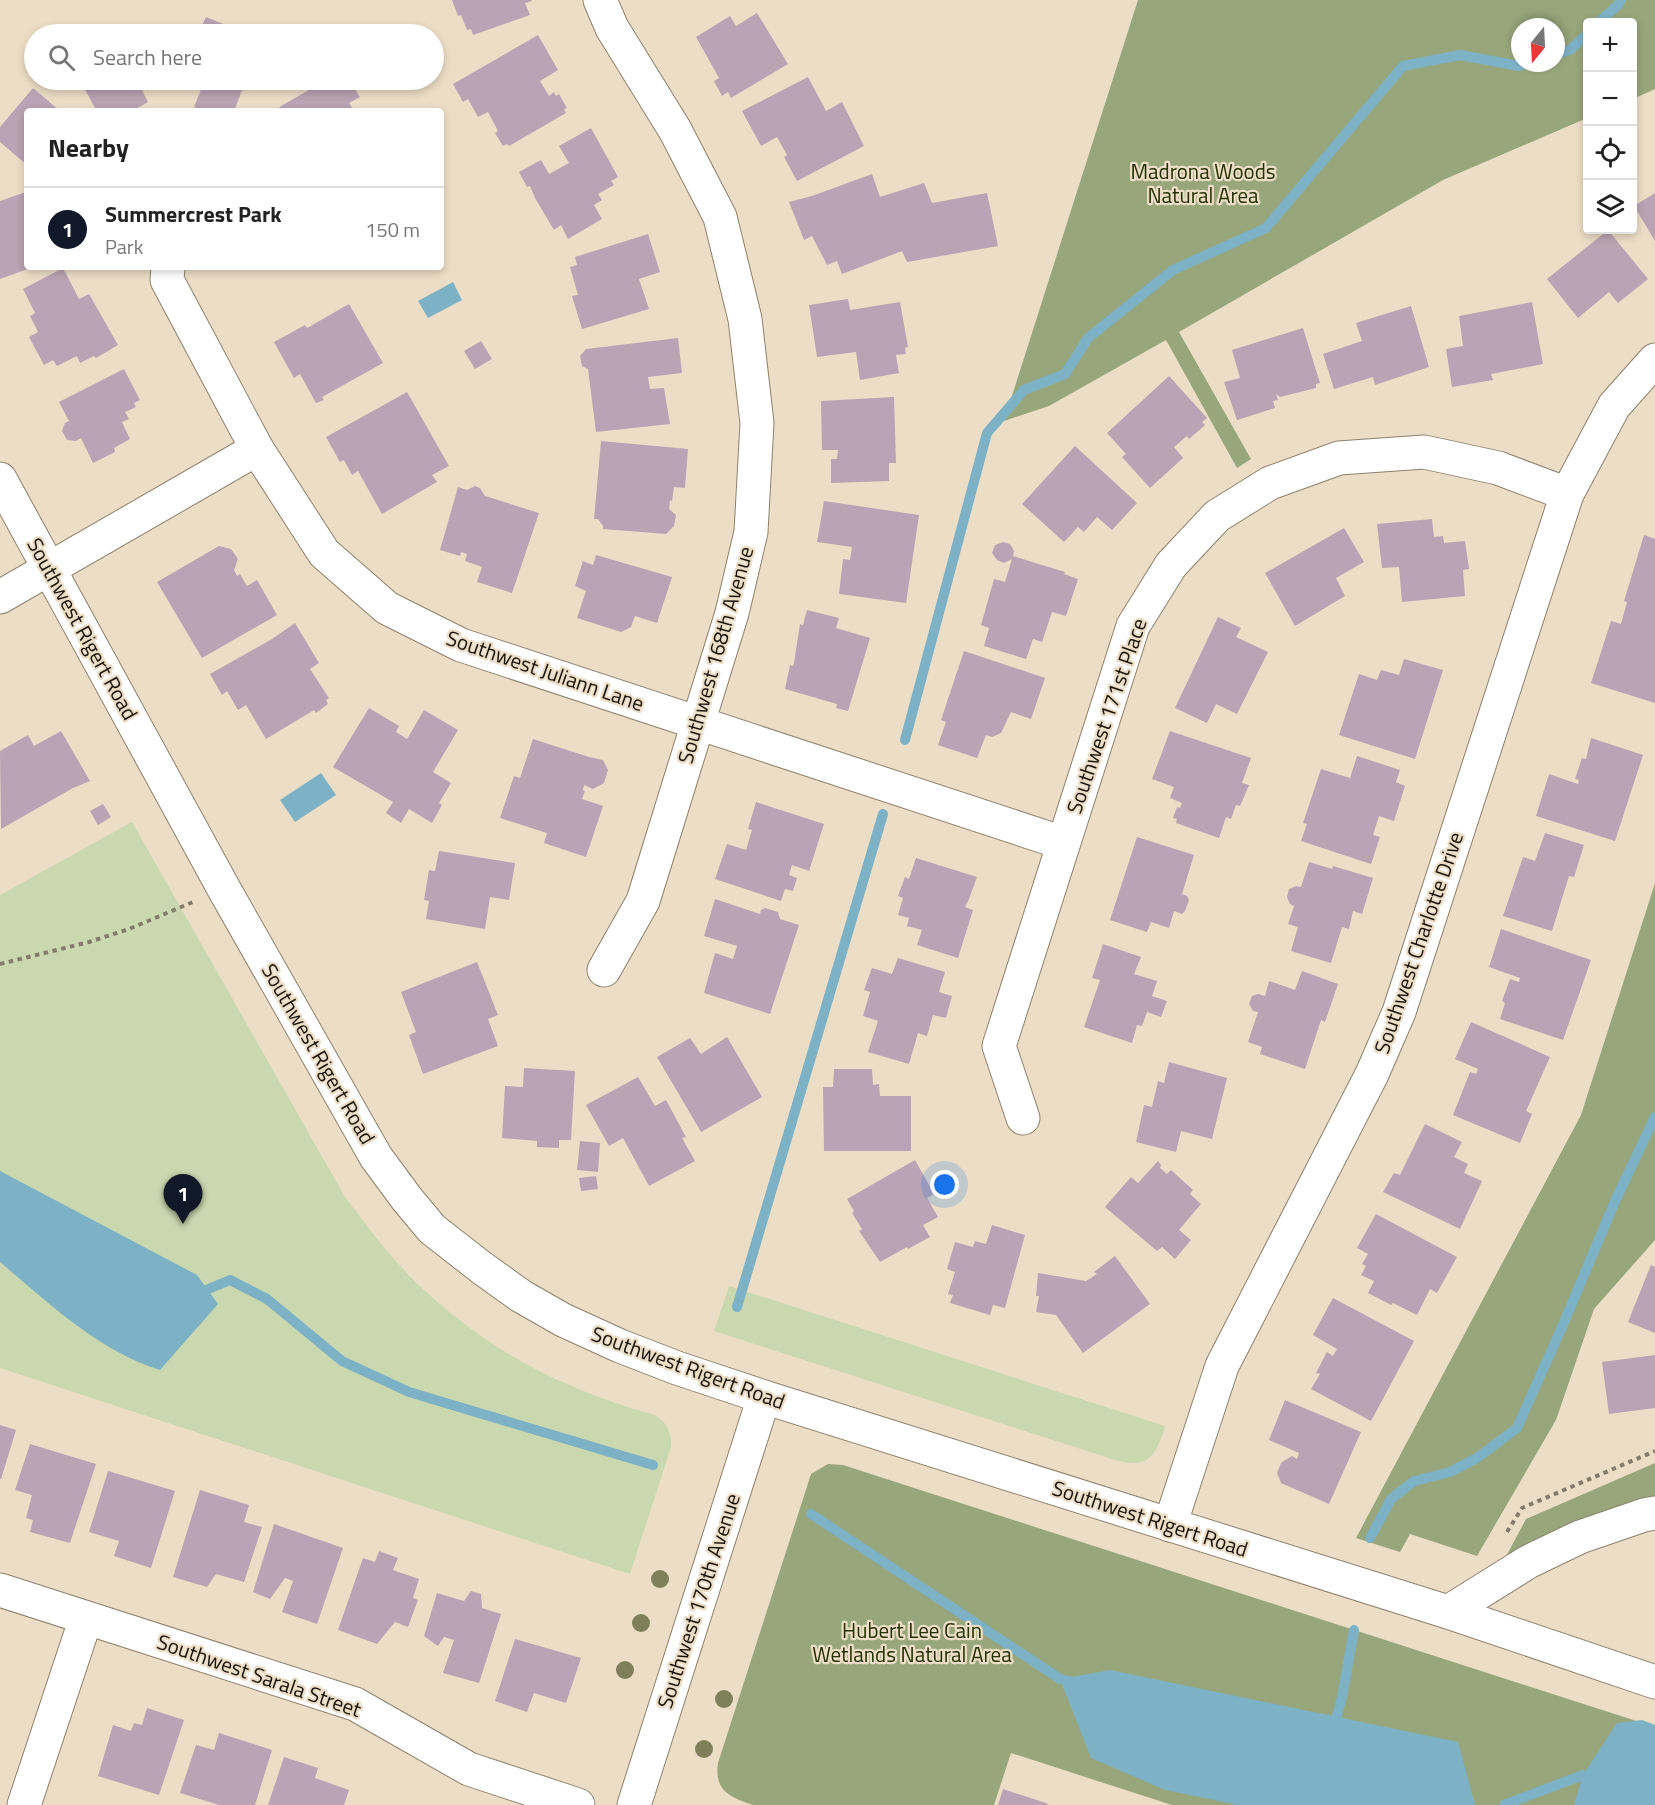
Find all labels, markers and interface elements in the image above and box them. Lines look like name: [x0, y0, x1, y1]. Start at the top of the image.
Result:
north arrow: [1511, 18, 1565, 72]
map controls: [1583, 18, 1637, 234]
button: +: [1583, 18, 1637, 72]
search box: [24, 24, 444, 90]
text: Search here: [93, 40, 202, 74]
icon: search: [45, 41, 78, 74]
button: −: [1583, 72, 1637, 126]
button: locate: [1583, 126, 1637, 180]
text: Nearby: [48, 128, 129, 167]
park label: Madrona Woods Natural Area: [1130, 155, 1276, 211]
button: layers: [1583, 180, 1637, 234]
text: Summercrest Park: [105, 197, 282, 231]
text: 1: [62, 214, 73, 245]
text: 150 m: [365, 214, 420, 245]
text: Park: [105, 231, 143, 262]
street label: Southwest Rigert Road: [19, 532, 146, 726]
street label: Southwest 168th Avenue: [669, 542, 761, 767]
street label: Southwest 171st Place: [1058, 614, 1155, 818]
street label: Southwest Juliann Lane: [442, 621, 649, 719]
street label: Southwest Charlotte Drive: [1365, 827, 1471, 1058]
street label: Southwest Rigert Road: [254, 957, 384, 1150]
your location: [930, 1170, 959, 1199]
pin: 1: [164, 1174, 202, 1224]
street label: Southwest Rigert Road: [587, 1317, 790, 1417]
street label: Southwest Rigert Road: [1048, 1471, 1252, 1565]
street label: Southwest 170th Avenue: [648, 1489, 748, 1712]
park label: Hubert Lee Cain Wetlands Natural Area: [812, 1614, 1012, 1670]
street label: Southwest Sarala Street: [153, 1625, 366, 1725]

